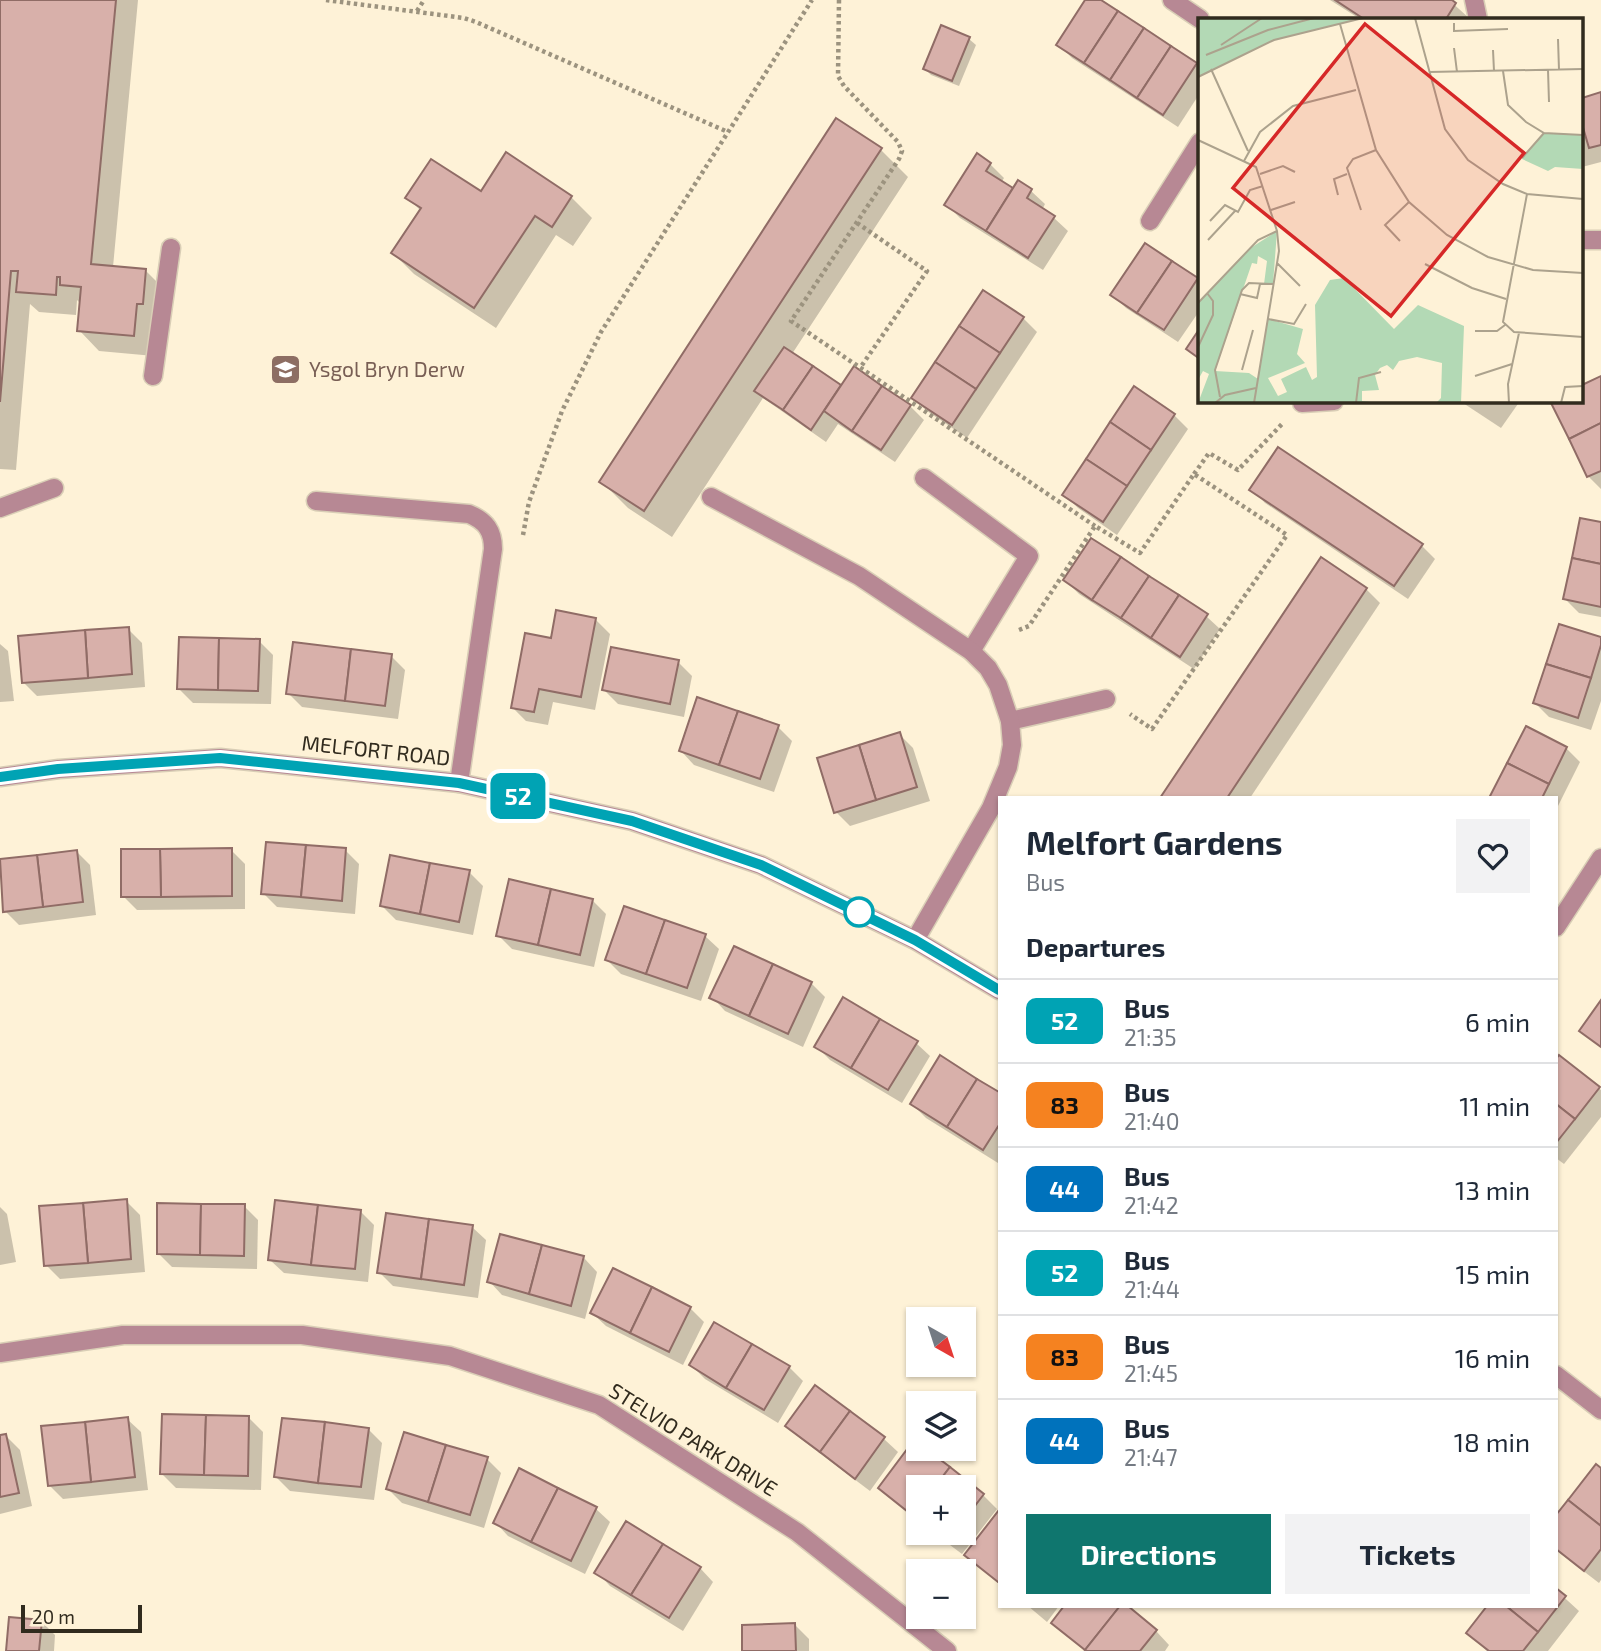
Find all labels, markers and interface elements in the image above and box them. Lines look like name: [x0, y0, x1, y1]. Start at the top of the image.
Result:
inset map: [1198, 18, 1584, 402]
school or university icon: Ysgol Bryn Derw: [269, 353, 303, 387]
place label: Ysgol Bryn Derw: [309, 356, 465, 381]
street label: MELFORT ROAD: [301, 729, 452, 770]
line badge: 52: [486, 773, 550, 819]
text: 52: [504, 781, 532, 810]
button: heart: [1456, 819, 1530, 893]
text: Melfort Gardens: [1026, 822, 1283, 862]
text: Bus: [1026, 868, 1065, 896]
unlabelled marker: [844, 897, 874, 927]
text: Departures: [1026, 931, 1165, 962]
text: Bus: [1124, 992, 1170, 1023]
text: 52: [1051, 1006, 1078, 1035]
text: 6 min: [1465, 1006, 1530, 1037]
text: 21:35: [1124, 1023, 1177, 1051]
text: Bus: [1124, 1076, 1170, 1107]
text: 83: [1050, 1090, 1079, 1119]
text: 11 min: [1459, 1090, 1530, 1121]
text: 21:40: [1124, 1107, 1180, 1135]
text: Bus: [1124, 1160, 1170, 1191]
text: 44: [1049, 1174, 1080, 1203]
text: 13 min: [1455, 1174, 1530, 1205]
text: 21:42: [1124, 1191, 1179, 1219]
text: Bus: [1124, 1244, 1170, 1275]
text: 52: [1051, 1258, 1078, 1287]
text: 15 min: [1456, 1258, 1530, 1289]
text: 21:44: [1124, 1275, 1180, 1303]
north arrow: [906, 1307, 976, 1377]
map controls: [906, 1307, 976, 1629]
text: Bus: [1124, 1328, 1170, 1359]
text: 83: [1050, 1342, 1079, 1371]
text: 16 min: [1455, 1342, 1530, 1373]
text: 21:45: [1124, 1359, 1178, 1387]
street label: STELVIO PARK DRIVE: [605, 1377, 782, 1501]
button: layers: [906, 1391, 976, 1461]
text: Bus: [1124, 1412, 1170, 1443]
text: 44: [1049, 1426, 1080, 1455]
text: 18 min: [1454, 1426, 1530, 1457]
text: 21:47: [1124, 1443, 1177, 1471]
button: +: [906, 1475, 976, 1545]
button: Directions: [1026, 1514, 1271, 1594]
button: Tickets: [1285, 1514, 1530, 1594]
button: −: [906, 1559, 976, 1629]
scale bar: [21, 1602, 142, 1634]
text: 20 m: [32, 1605, 75, 1628]

